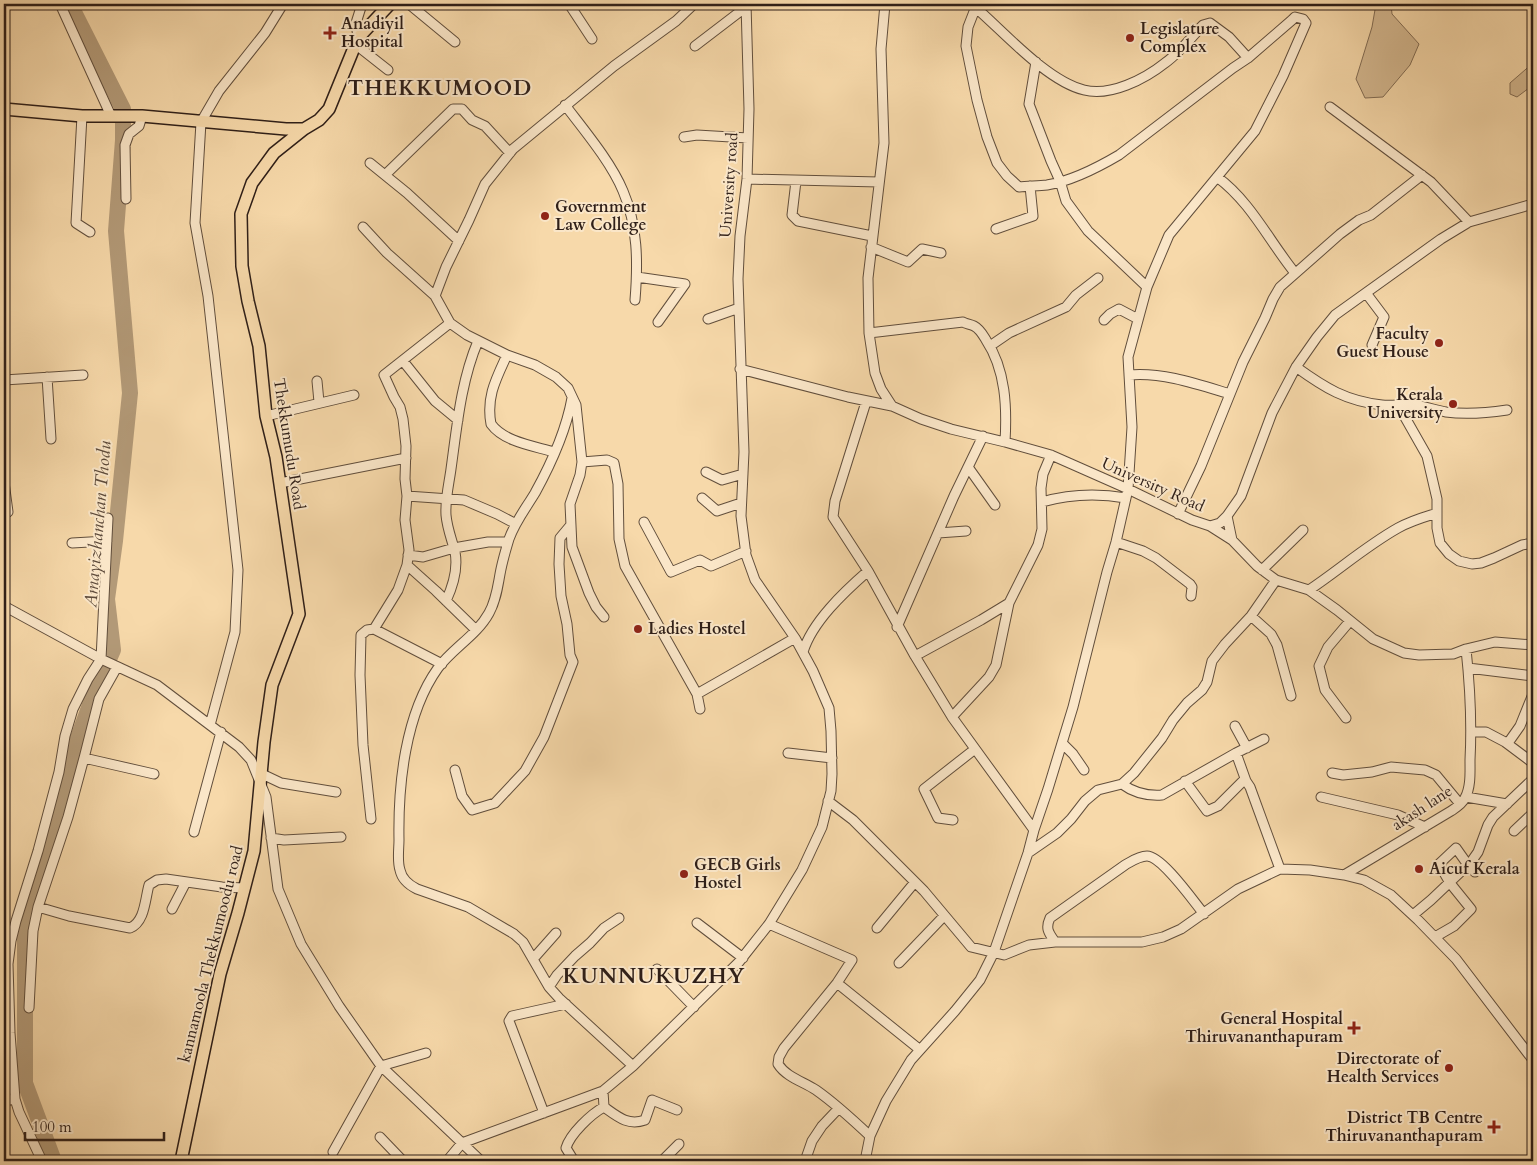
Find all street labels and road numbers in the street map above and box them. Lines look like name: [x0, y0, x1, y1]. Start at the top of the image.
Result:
street label: University road: [714, 131, 744, 238]
street label: Thekkumudu Road: [268, 377, 310, 512]
street label: University Road: [1098, 452, 1208, 518]
street label: akash lane: [1387, 780, 1457, 836]
street label: kannamoola Thekkumoodu road: [173, 843, 249, 1065]

